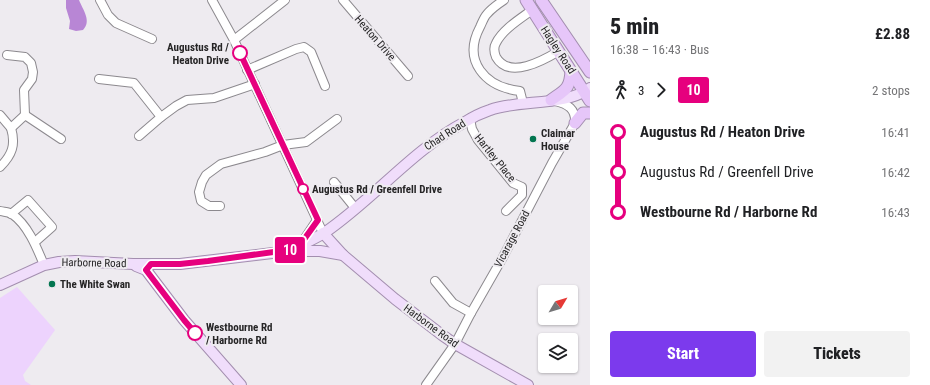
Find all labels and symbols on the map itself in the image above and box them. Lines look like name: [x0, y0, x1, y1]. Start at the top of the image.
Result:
street label: Heaton Drive: [352, 13, 398, 63]
street label: Hagley Road: [538, 24, 578, 76]
place label: Augustus Rd / Heaton Drive: [167, 41, 229, 67]
marker: Augustus Rd / Heaton Drive: [232, 45, 248, 61]
street label: Chad Road: [422, 117, 468, 153]
place label: Claimar House: [541, 127, 575, 153]
street label: Hartley Place: [472, 131, 518, 185]
marker: Claimar House: [528, 134, 538, 144]
marker: Augustus Rd / Greenfell Drive: [297, 183, 309, 195]
place label: Augustus Rd / Greenfell Drive: [312, 183, 442, 196]
street label: Vicarage Road: [492, 208, 532, 270]
line badge: 10: [272, 237, 308, 263]
street label: Harborne Road: [61, 256, 127, 270]
place label: The White Swan: [60, 278, 130, 291]
marker: The White Swan: [47, 279, 57, 289]
north arrow: [538, 285, 578, 325]
street label: Harborne Road: [401, 302, 461, 350]
place label: Westbourne Rd / Harborne Rd: [206, 321, 272, 347]
marker: Westbourne Rd / Harborne Rd: [187, 325, 203, 341]

